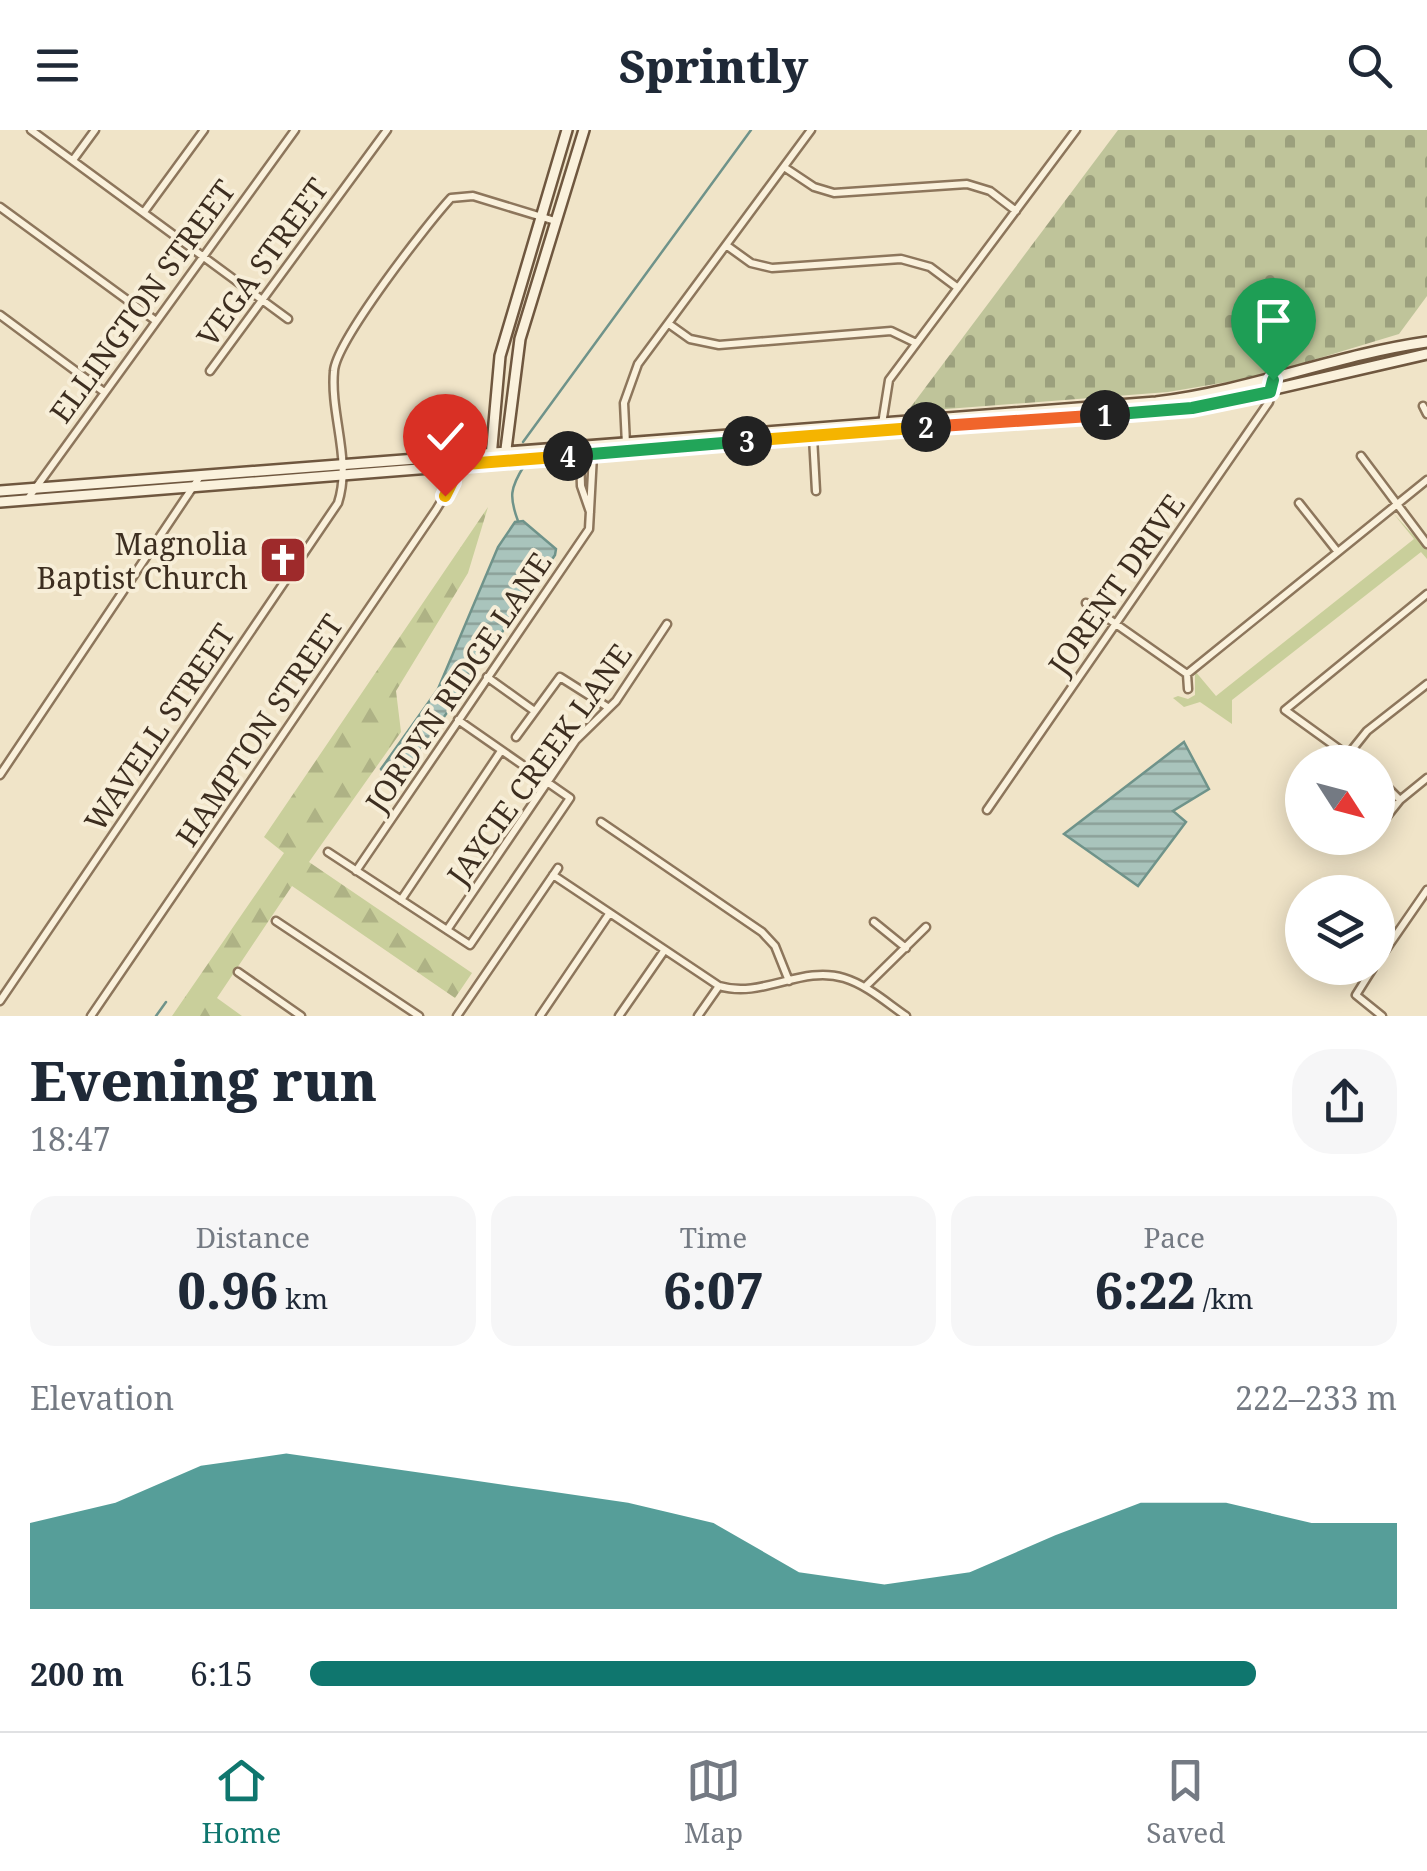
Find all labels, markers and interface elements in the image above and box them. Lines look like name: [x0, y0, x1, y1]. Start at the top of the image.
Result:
text: Sprintly: [619, 35, 808, 96]
icon: menu: [30, 38, 85, 93]
icon: search: [1342, 38, 1397, 93]
street label: VEGA STREET: [187, 170, 337, 354]
street label: ELLINGTON STREET: [40, 171, 244, 431]
pin: [1231, 278, 1316, 381]
icon: arrive: [1246, 293, 1301, 348]
pin: 1: [1080, 390, 1130, 440]
pin: [403, 394, 488, 497]
text: 1: [1097, 396, 1113, 434]
pin: 2: [901, 402, 951, 452]
text: 2: [918, 408, 934, 446]
icon: check: [418, 409, 473, 464]
pin: 3: [722, 416, 772, 466]
text: 3: [739, 422, 755, 460]
pin: 4: [543, 431, 593, 481]
text: 4: [560, 437, 576, 475]
street label: JORENT DRIVE: [1038, 485, 1194, 683]
place label: Magnolia Baptist Church: [37, 523, 248, 598]
church icon: Magnolia Baptist Church: [257, 534, 309, 586]
street label: JORDYN RIDGE LANE: [355, 544, 560, 821]
street label: HAMPTON STREET: [166, 606, 352, 854]
street label: WAVELL STREET: [74, 615, 244, 839]
street label: JAYCIE CREEK LANE: [437, 635, 641, 894]
north arrow: [1285, 745, 1395, 855]
map controls: [1285, 745, 1395, 985]
button: layers: [1285, 875, 1395, 985]
text: Evening run: [30, 1042, 377, 1117]
button: share: [1292, 1049, 1397, 1154]
text: 18:47: [30, 1117, 111, 1160]
text: Distance: [196, 1218, 310, 1256]
text: Time: [680, 1218, 747, 1256]
text: Pace: [1143, 1218, 1205, 1256]
text: 0.96: [177, 1256, 278, 1324]
text: 6:07: [663, 1256, 764, 1324]
text: 6:22: [1095, 1256, 1195, 1324]
text: km: [278, 1279, 328, 1317]
text: /km: [1195, 1279, 1254, 1317]
text: Elevation: [30, 1376, 174, 1419]
text: 222–233 m: [1235, 1376, 1397, 1419]
text: 200 m: [30, 1652, 124, 1695]
text: 6:15: [190, 1652, 253, 1695]
tab: Home: [201, 1753, 281, 1851]
tab: Map: [684, 1753, 743, 1851]
tab: Saved: [1146, 1753, 1226, 1851]

